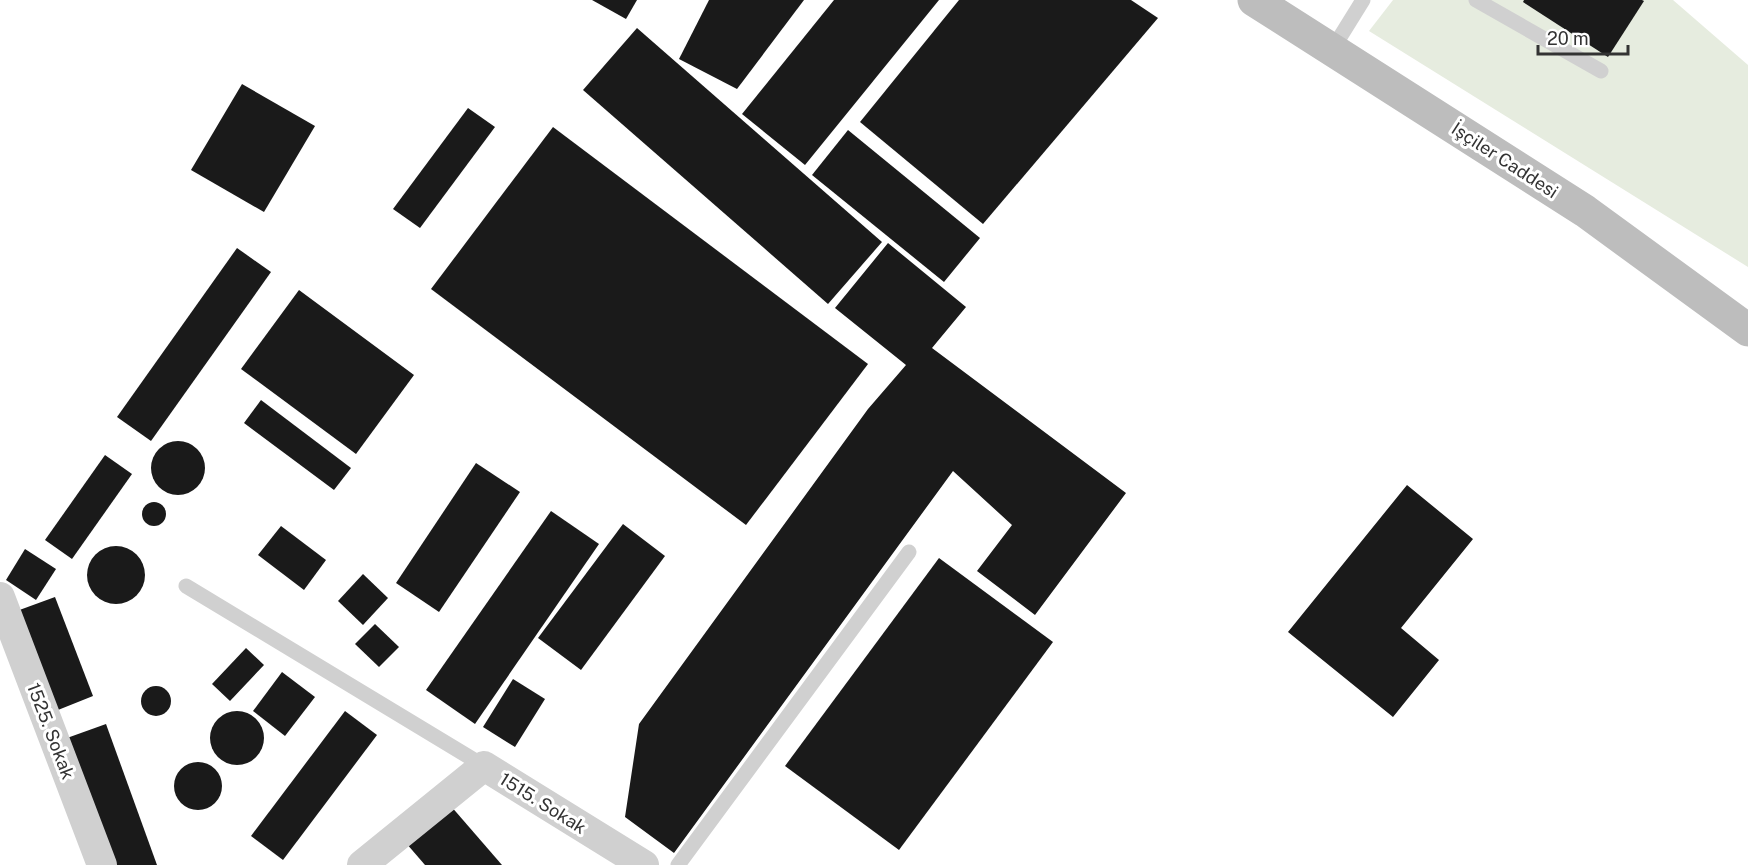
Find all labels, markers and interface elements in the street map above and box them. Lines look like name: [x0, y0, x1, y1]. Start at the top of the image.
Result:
scale bar: [1538, 18, 1628, 56]
text: 20 m: [1547, 28, 1589, 49]
street label: İşçiler Caddesi: [1448, 117, 1563, 202]
street label: 1525. Sokak: [23, 680, 79, 782]
street label: 1515. Sokak: [496, 768, 590, 838]

